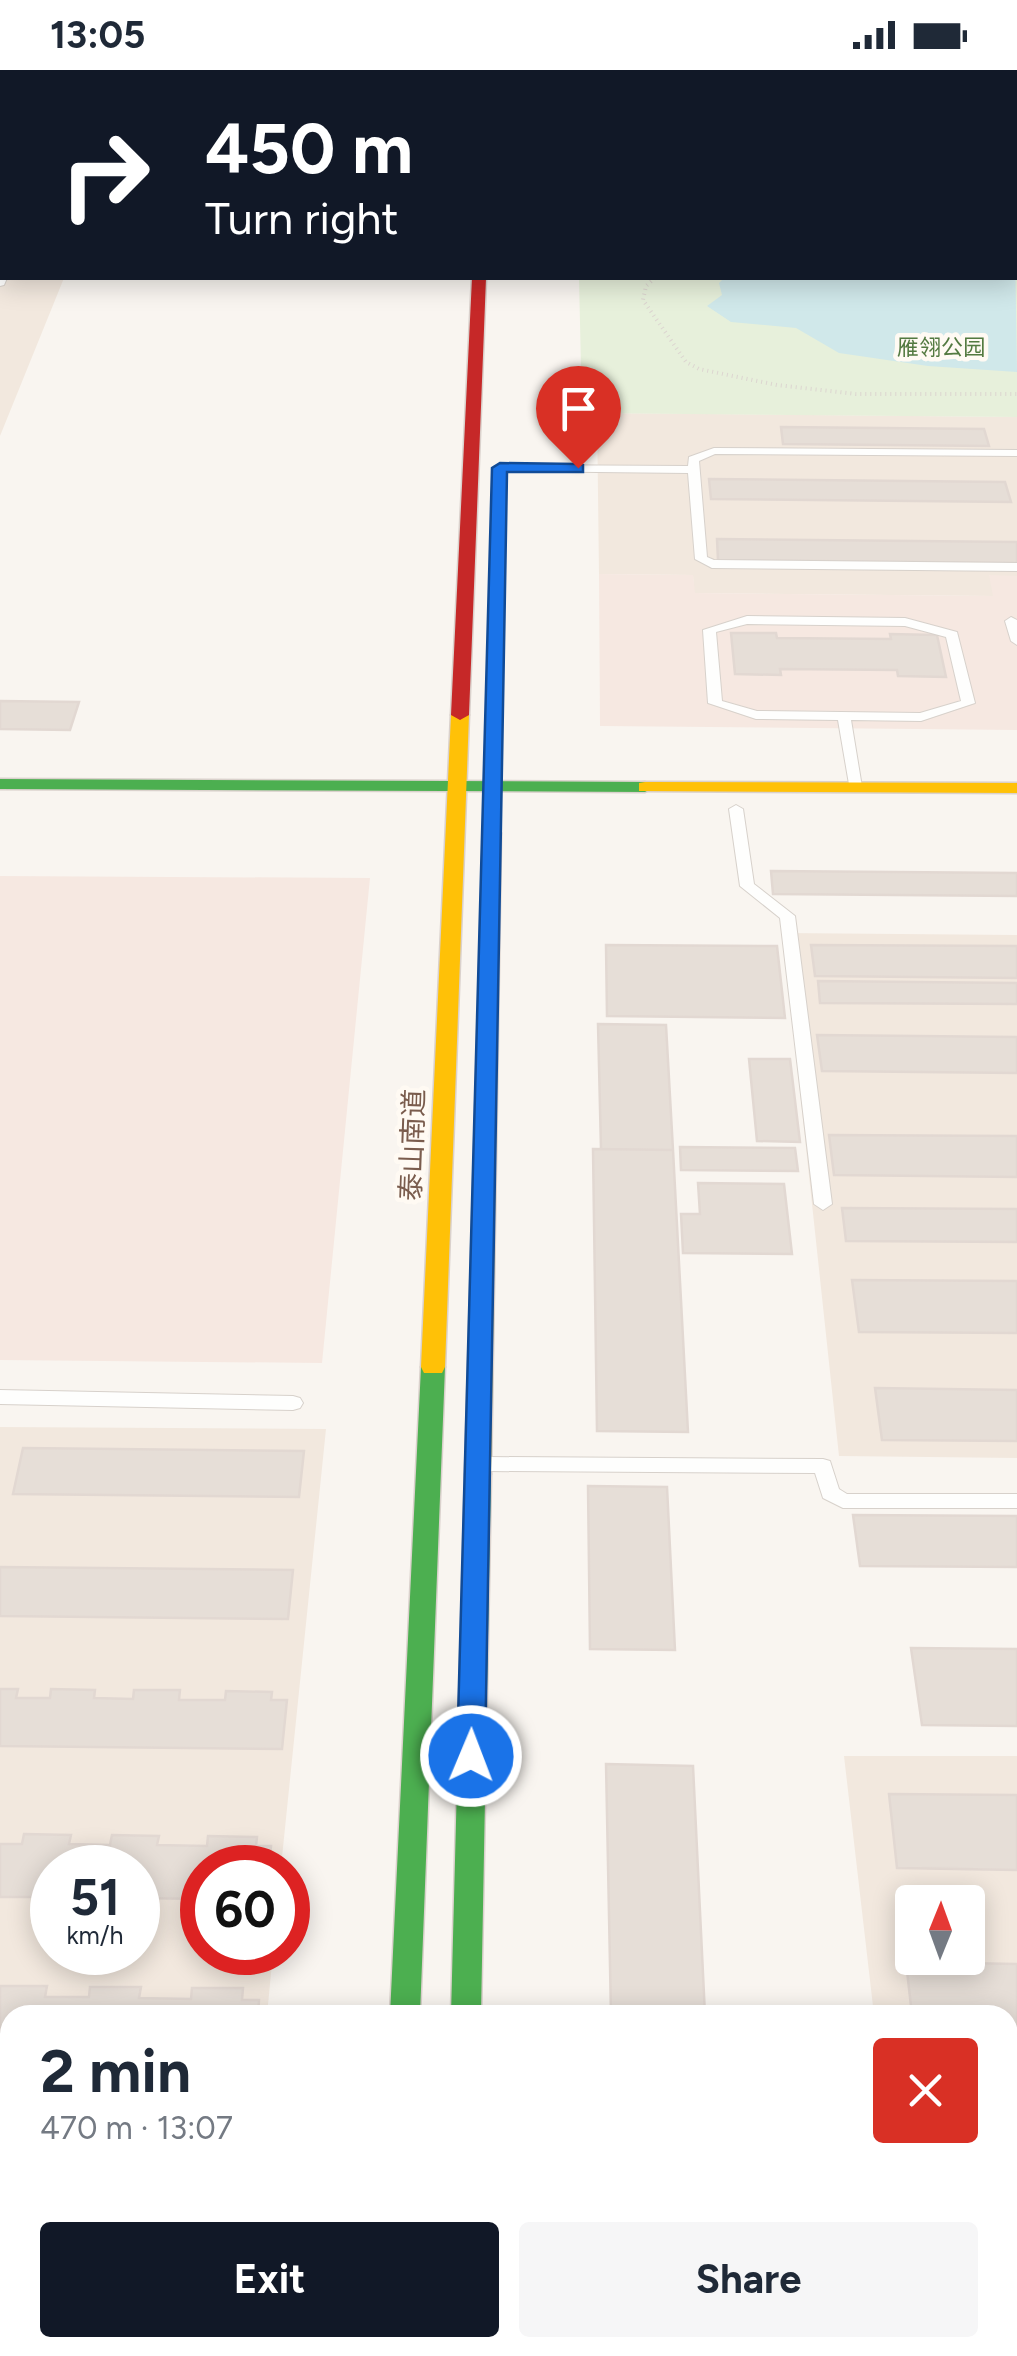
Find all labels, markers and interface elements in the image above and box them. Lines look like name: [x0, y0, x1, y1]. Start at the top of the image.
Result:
text: 13:05: [50, 12, 145, 58]
text: 450 m: [205, 106, 413, 191]
icon: right: [40, 110, 170, 240]
text: Turn right: [205, 191, 398, 245]
park label: 雁翎公园: [897, 334, 985, 361]
pin: [536, 366, 621, 469]
icon: arrive: [551, 381, 606, 436]
street label: 泰山南道: [393, 1088, 431, 1202]
position arrow: [419, 1704, 523, 1808]
speed limit sign: 60: [180, 1845, 310, 1975]
text: 51: [70, 1867, 120, 1928]
north arrow: [895, 1885, 985, 1975]
map controls: [895, 1885, 985, 1975]
text: km/h: [66, 1920, 124, 1950]
text: 2 min: [40, 2035, 191, 2107]
button: close: [873, 2038, 978, 2143]
text: 470 m · 13:07: [40, 2109, 233, 2147]
button: Exit: [40, 2222, 499, 2337]
button: Share: [519, 2222, 978, 2337]

